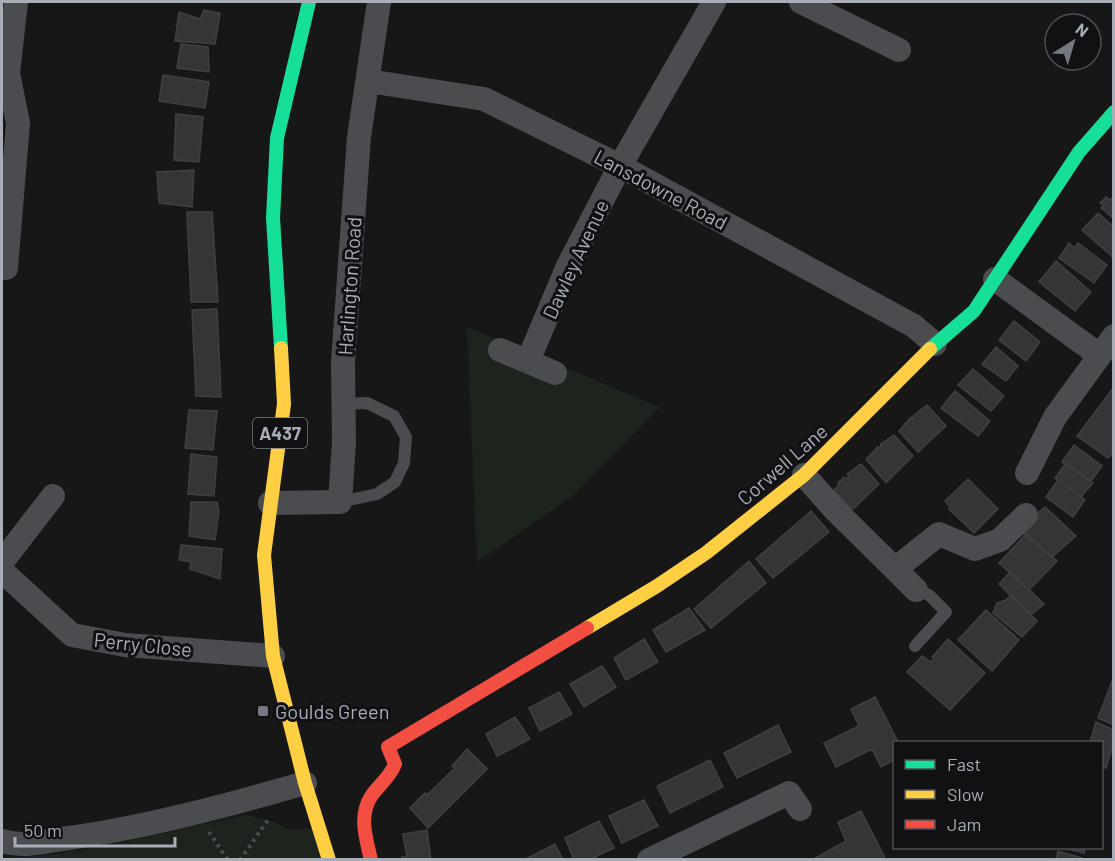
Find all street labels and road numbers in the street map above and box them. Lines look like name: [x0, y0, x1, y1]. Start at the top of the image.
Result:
street label: Lansdowne Road: [590, 144, 732, 234]
street label: Dawley Avenue: [537, 196, 613, 322]
street label: Harlington Road: [332, 216, 366, 356]
road number: A437: [253, 418, 307, 448]
street label: Corwell Lane: [732, 418, 832, 510]
street label: Perry Close: [93, 627, 193, 661]

